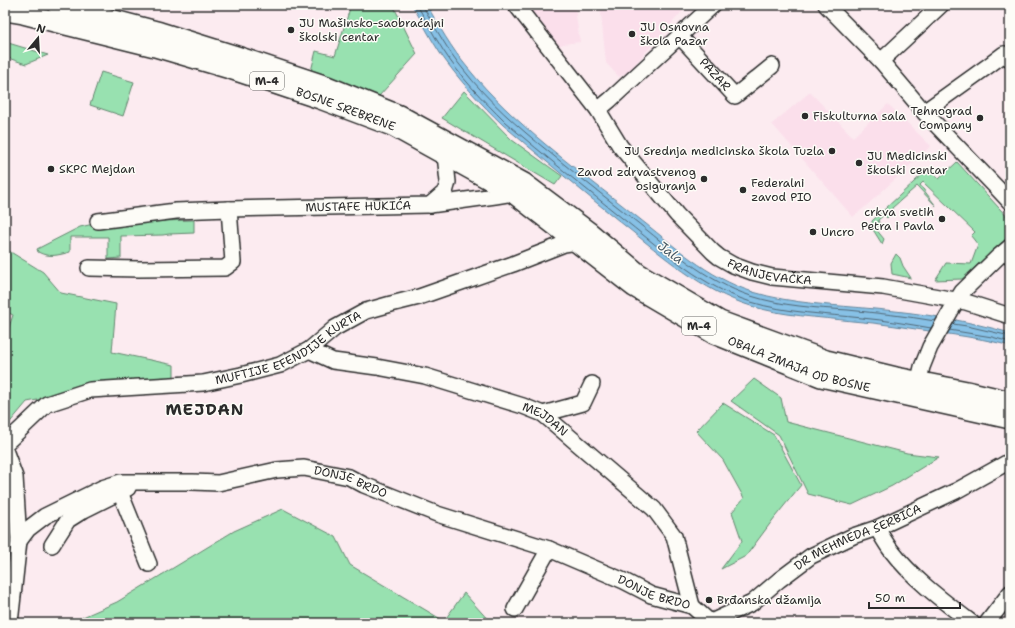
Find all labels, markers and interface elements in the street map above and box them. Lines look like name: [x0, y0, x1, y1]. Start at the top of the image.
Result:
place label: JU Mašinsko-saobraćajni školski centar: [299, 15, 444, 45]
north arrow: [18, 18, 58, 58]
place label: JU Osnovna škola Pazar: [640, 19, 710, 49]
text: N: [34, 20, 48, 38]
marker: JU Mašinsko-saobraćajni školski centar: [286, 25, 296, 35]
marker: JU Osnovna škola Pazar: [627, 29, 637, 39]
street label: PAZAR: [696, 55, 734, 94]
road number: M-4: [250, 72, 284, 90]
street label: BOSNE SREBRENE: [294, 84, 398, 135]
place label: Tehnograd Company: [910, 103, 972, 133]
place label: Fiskulturna sala: [813, 108, 906, 124]
marker: Fiskulturna sala: [800, 111, 810, 121]
marker: Tehnograd Company: [975, 113, 985, 123]
place label: JU Srednja medicinska škola Tuzla: [624, 143, 825, 159]
marker: JU Srednja medicinska škola Tuzla: [827, 146, 837, 156]
place label: JU Medicinski školski centar: [867, 148, 948, 178]
marker: JU Medicinski školski centar: [854, 158, 864, 168]
place label: SKPC Mejdan: [59, 161, 135, 177]
marker: SKPC Mejdan: [46, 164, 56, 174]
place label: Zavod zdrvastvenog osiguranja: [577, 164, 697, 194]
marker: Zavod zdrvastvenog osiguranja: [699, 174, 709, 184]
place label: Federalni zavod PIO: [751, 175, 812, 205]
marker: Federalni zavod PIO: [738, 185, 748, 195]
street label: MUSTAFE HUKIĆA: [305, 197, 412, 215]
place label: crkva svetih Petra i Pavla: [861, 204, 935, 234]
marker: crkva svetih Petra i Pavla: [937, 214, 947, 224]
place label: Uncro: [821, 224, 854, 240]
marker: Uncro: [808, 227, 818, 237]
water label: Jala: [654, 237, 687, 268]
street label: FRANJEVAČKA: [724, 255, 813, 289]
street label: MUFTIJE EFENDIJE KURTA: [214, 307, 364, 388]
road number: M-4: [682, 317, 716, 335]
street label: OBALA ZMAJA OD BOSNE: [725, 332, 872, 396]
district label: MEJDAN: [166, 399, 244, 420]
street label: MEJDAN: [520, 399, 571, 440]
street label: DONJE BRDO: [312, 462, 389, 501]
street label: DR MEHMEDA ŠERBIĆA: [791, 500, 924, 574]
street label: DONJE BRDO: [615, 571, 692, 613]
scale bar: [869, 584, 960, 610]
text: 50 m: [875, 590, 905, 606]
place label: Brđanska džamija: [717, 592, 822, 608]
marker: Brđanska džamija: [704, 595, 714, 605]

